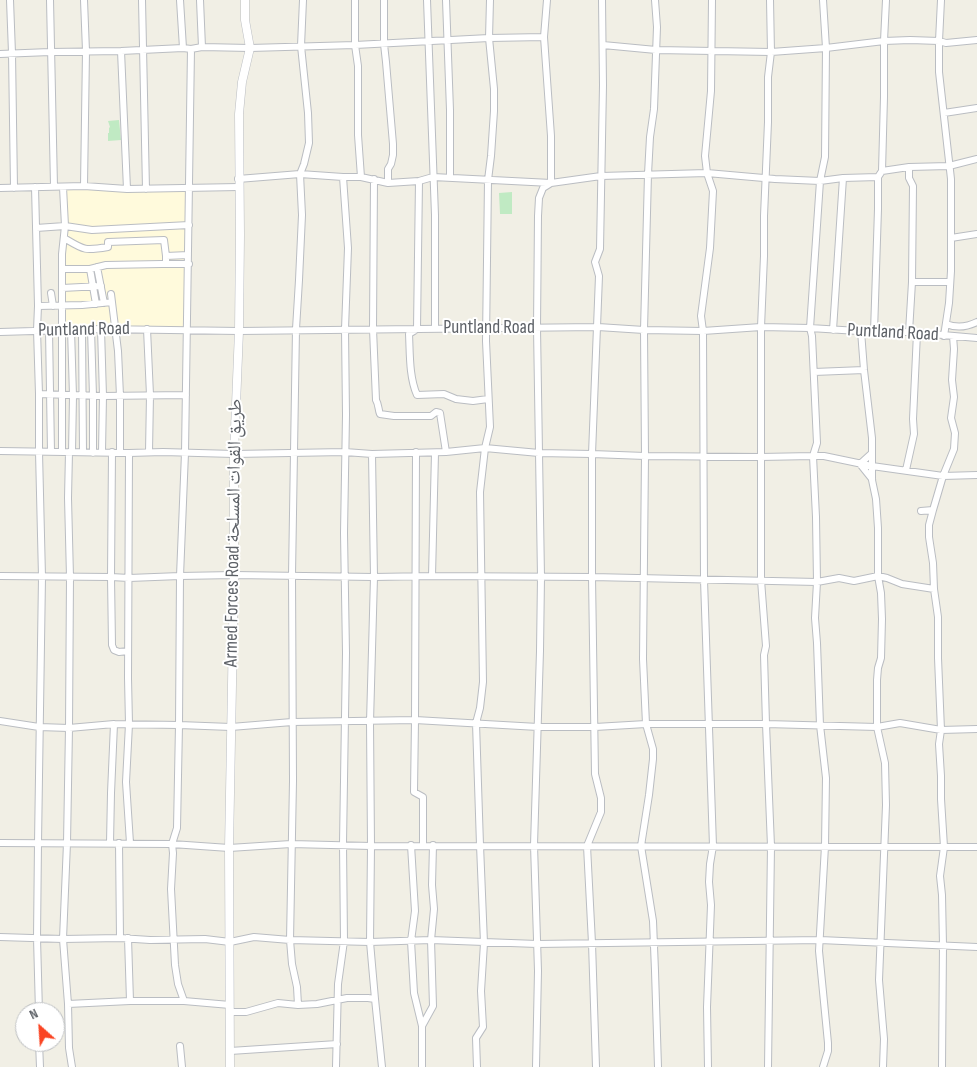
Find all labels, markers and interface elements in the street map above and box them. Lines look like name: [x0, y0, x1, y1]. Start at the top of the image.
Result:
street label: Puntland Road: [443, 317, 535, 339]
street label: Puntland Road: [38, 318, 130, 342]
street label: Puntland Road: [847, 319, 939, 347]
street label: Armed Forces Road طريق القوات المسلحة: [220, 399, 248, 667]
north arrow: [15, 1002, 65, 1052]
text: N: [27, 1005, 41, 1023]

